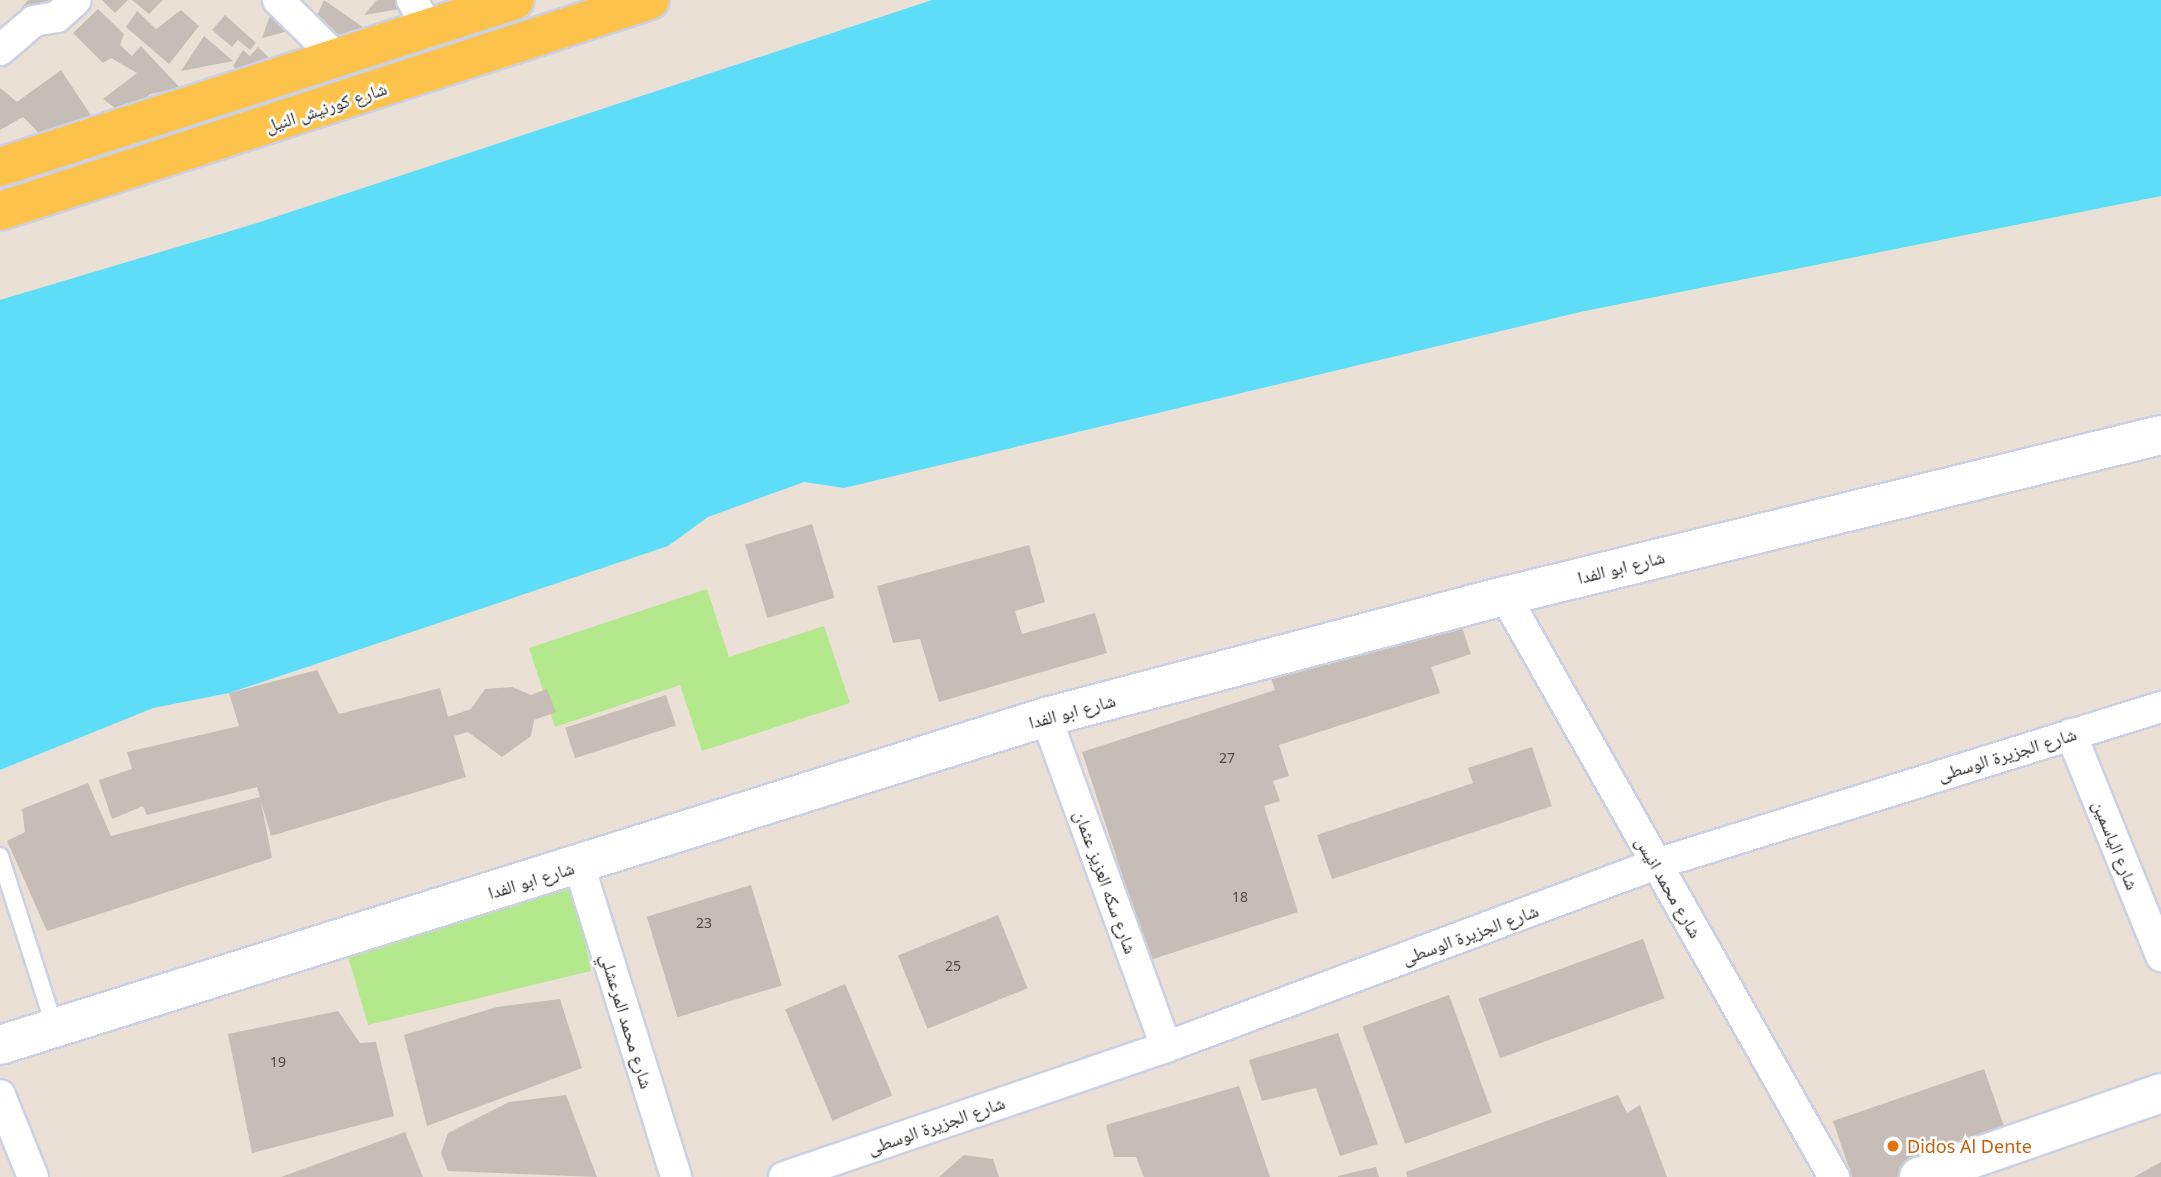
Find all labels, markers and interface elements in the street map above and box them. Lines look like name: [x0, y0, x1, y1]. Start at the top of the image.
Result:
street label: شارع كورنيش النيل: [262, 77, 390, 137]
street label: شارع ابو الفدا: [1575, 546, 1667, 588]
street label: شارع ابو الفدا: [1026, 689, 1118, 733]
street label: شارع الجزيرة الوسطى: [1935, 723, 2079, 785]
house number: 27: [1219, 750, 1235, 766]
street label: شارع الياسمين: [2088, 797, 2144, 893]
street label: شارع سكه العزيز عثمان: [1070, 807, 1142, 957]
street label: شارع محمد انيس: [1631, 832, 1707, 942]
street label: شارع ابو الفدا: [485, 857, 577, 903]
house number: 18: [1232, 889, 1248, 905]
street label: شارع الجزيرة الوسطى: [1399, 899, 1541, 969]
house number: 23: [696, 915, 712, 931]
street label: شارع محمد المرعشلي: [596, 951, 658, 1091]
house number: 25: [945, 958, 961, 974]
house number: 19: [270, 1054, 286, 1070]
street label: شارع الجزيرة الوسطى: [865, 1091, 1007, 1159]
place label: Didos Al Dente: [1907, 1135, 2032, 1157]
marker: Didos Al Dente: [1885, 1138, 1901, 1154]

